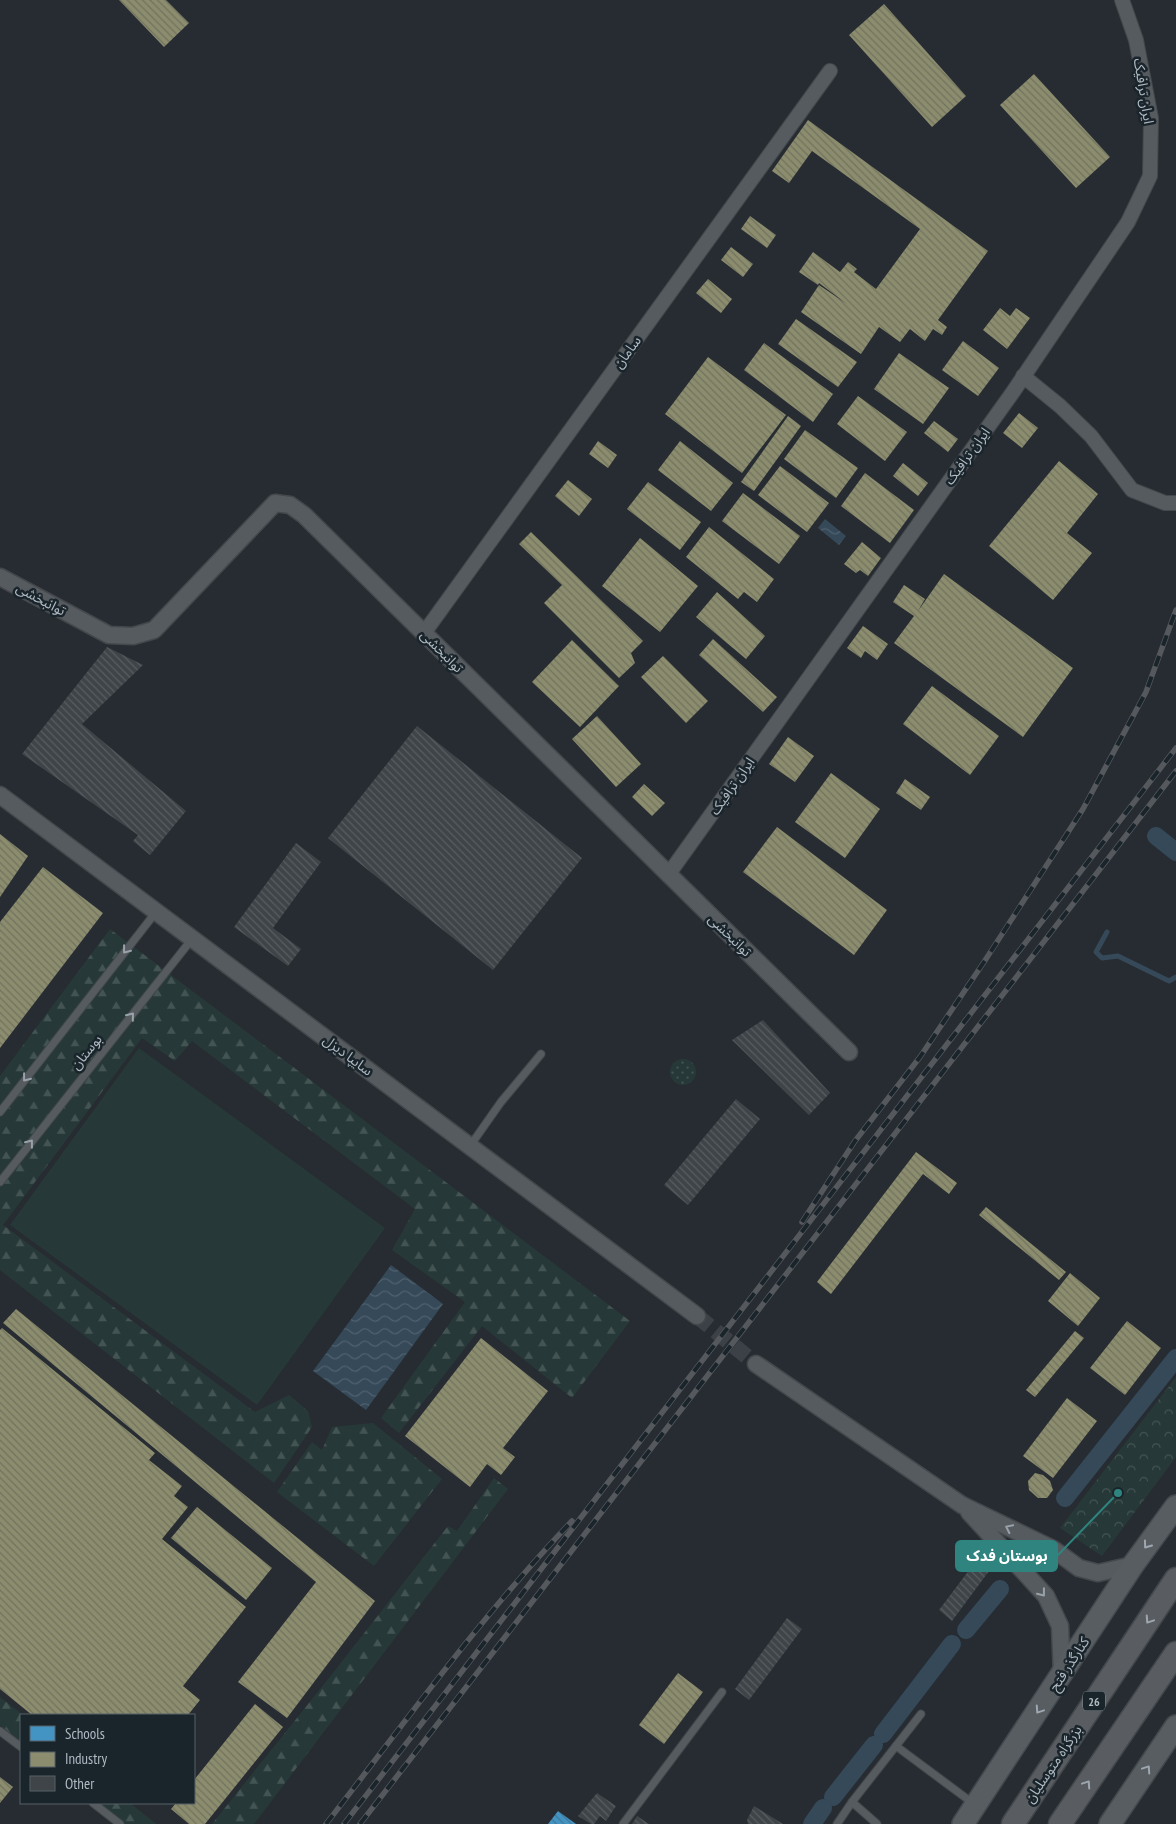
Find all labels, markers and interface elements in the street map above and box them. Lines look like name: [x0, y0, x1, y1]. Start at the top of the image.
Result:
street label: ایران ترافیک: [1130, 57, 1158, 125]
street label: سامان: [609, 332, 645, 372]
street label: ایران ترافیک: [940, 424, 994, 488]
street label: توانبخشی: [13, 578, 69, 620]
street label: توانبخشی: [417, 626, 467, 676]
street label: ایران ترافیک: [706, 754, 758, 818]
street label: توانبخشی: [704, 910, 756, 960]
one-way arrow: [124, 944, 132, 953]
one-way arrow: [125, 1012, 134, 1022]
street label: سایپا دیزل: [319, 1030, 376, 1080]
street label: بوستان: [66, 1031, 106, 1073]
one-way arrow: [24, 1072, 32, 1081]
one-way arrow: [24, 1140, 32, 1149]
one-way arrow: [1005, 1523, 1014, 1534]
one-way arrow: [1144, 1539, 1153, 1549]
callout: بوستان فدک: [956, 1541, 1057, 1571]
text: بوستان فدک: [966, 1546, 1048, 1565]
one-way arrow: [1036, 1587, 1045, 1596]
one-way arrow: [1146, 1614, 1155, 1623]
street label: کنارگذر فتح: [1045, 1633, 1095, 1696]
road number: 26: [1083, 1692, 1105, 1710]
one-way arrow: [1036, 1704, 1045, 1714]
legend: [20, 1714, 195, 1804]
street label: بزرگراه متوسلیان: [1020, 1721, 1086, 1806]
text: Schools: [65, 1724, 105, 1743]
text: Industry: [65, 1749, 107, 1768]
one-way arrow: [1141, 1765, 1150, 1775]
text: Other: [65, 1774, 95, 1793]
one-way arrow: [1081, 1780, 1090, 1789]

